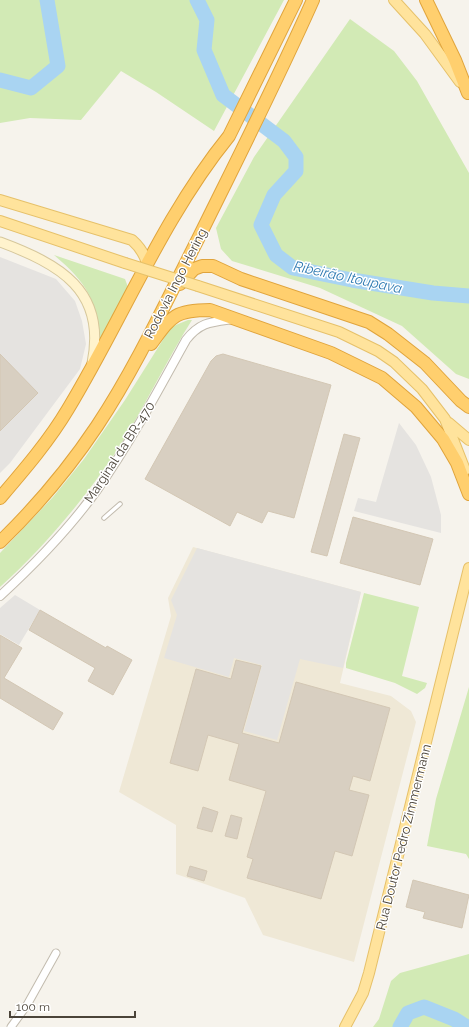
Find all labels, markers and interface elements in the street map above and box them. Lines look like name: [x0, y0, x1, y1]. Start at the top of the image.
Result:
street label: Rodovia Ingo Hering: [141, 226, 210, 341]
water label: Ribeirão Itoupava: [292, 258, 404, 296]
street label: Marginal da BR-470: [81, 399, 158, 506]
street label: Rua Doutor Pedro Zimmermann: [373, 743, 434, 932]
scale bar: [10, 993, 135, 1019]
text: 100 m: [16, 1000, 50, 1014]

